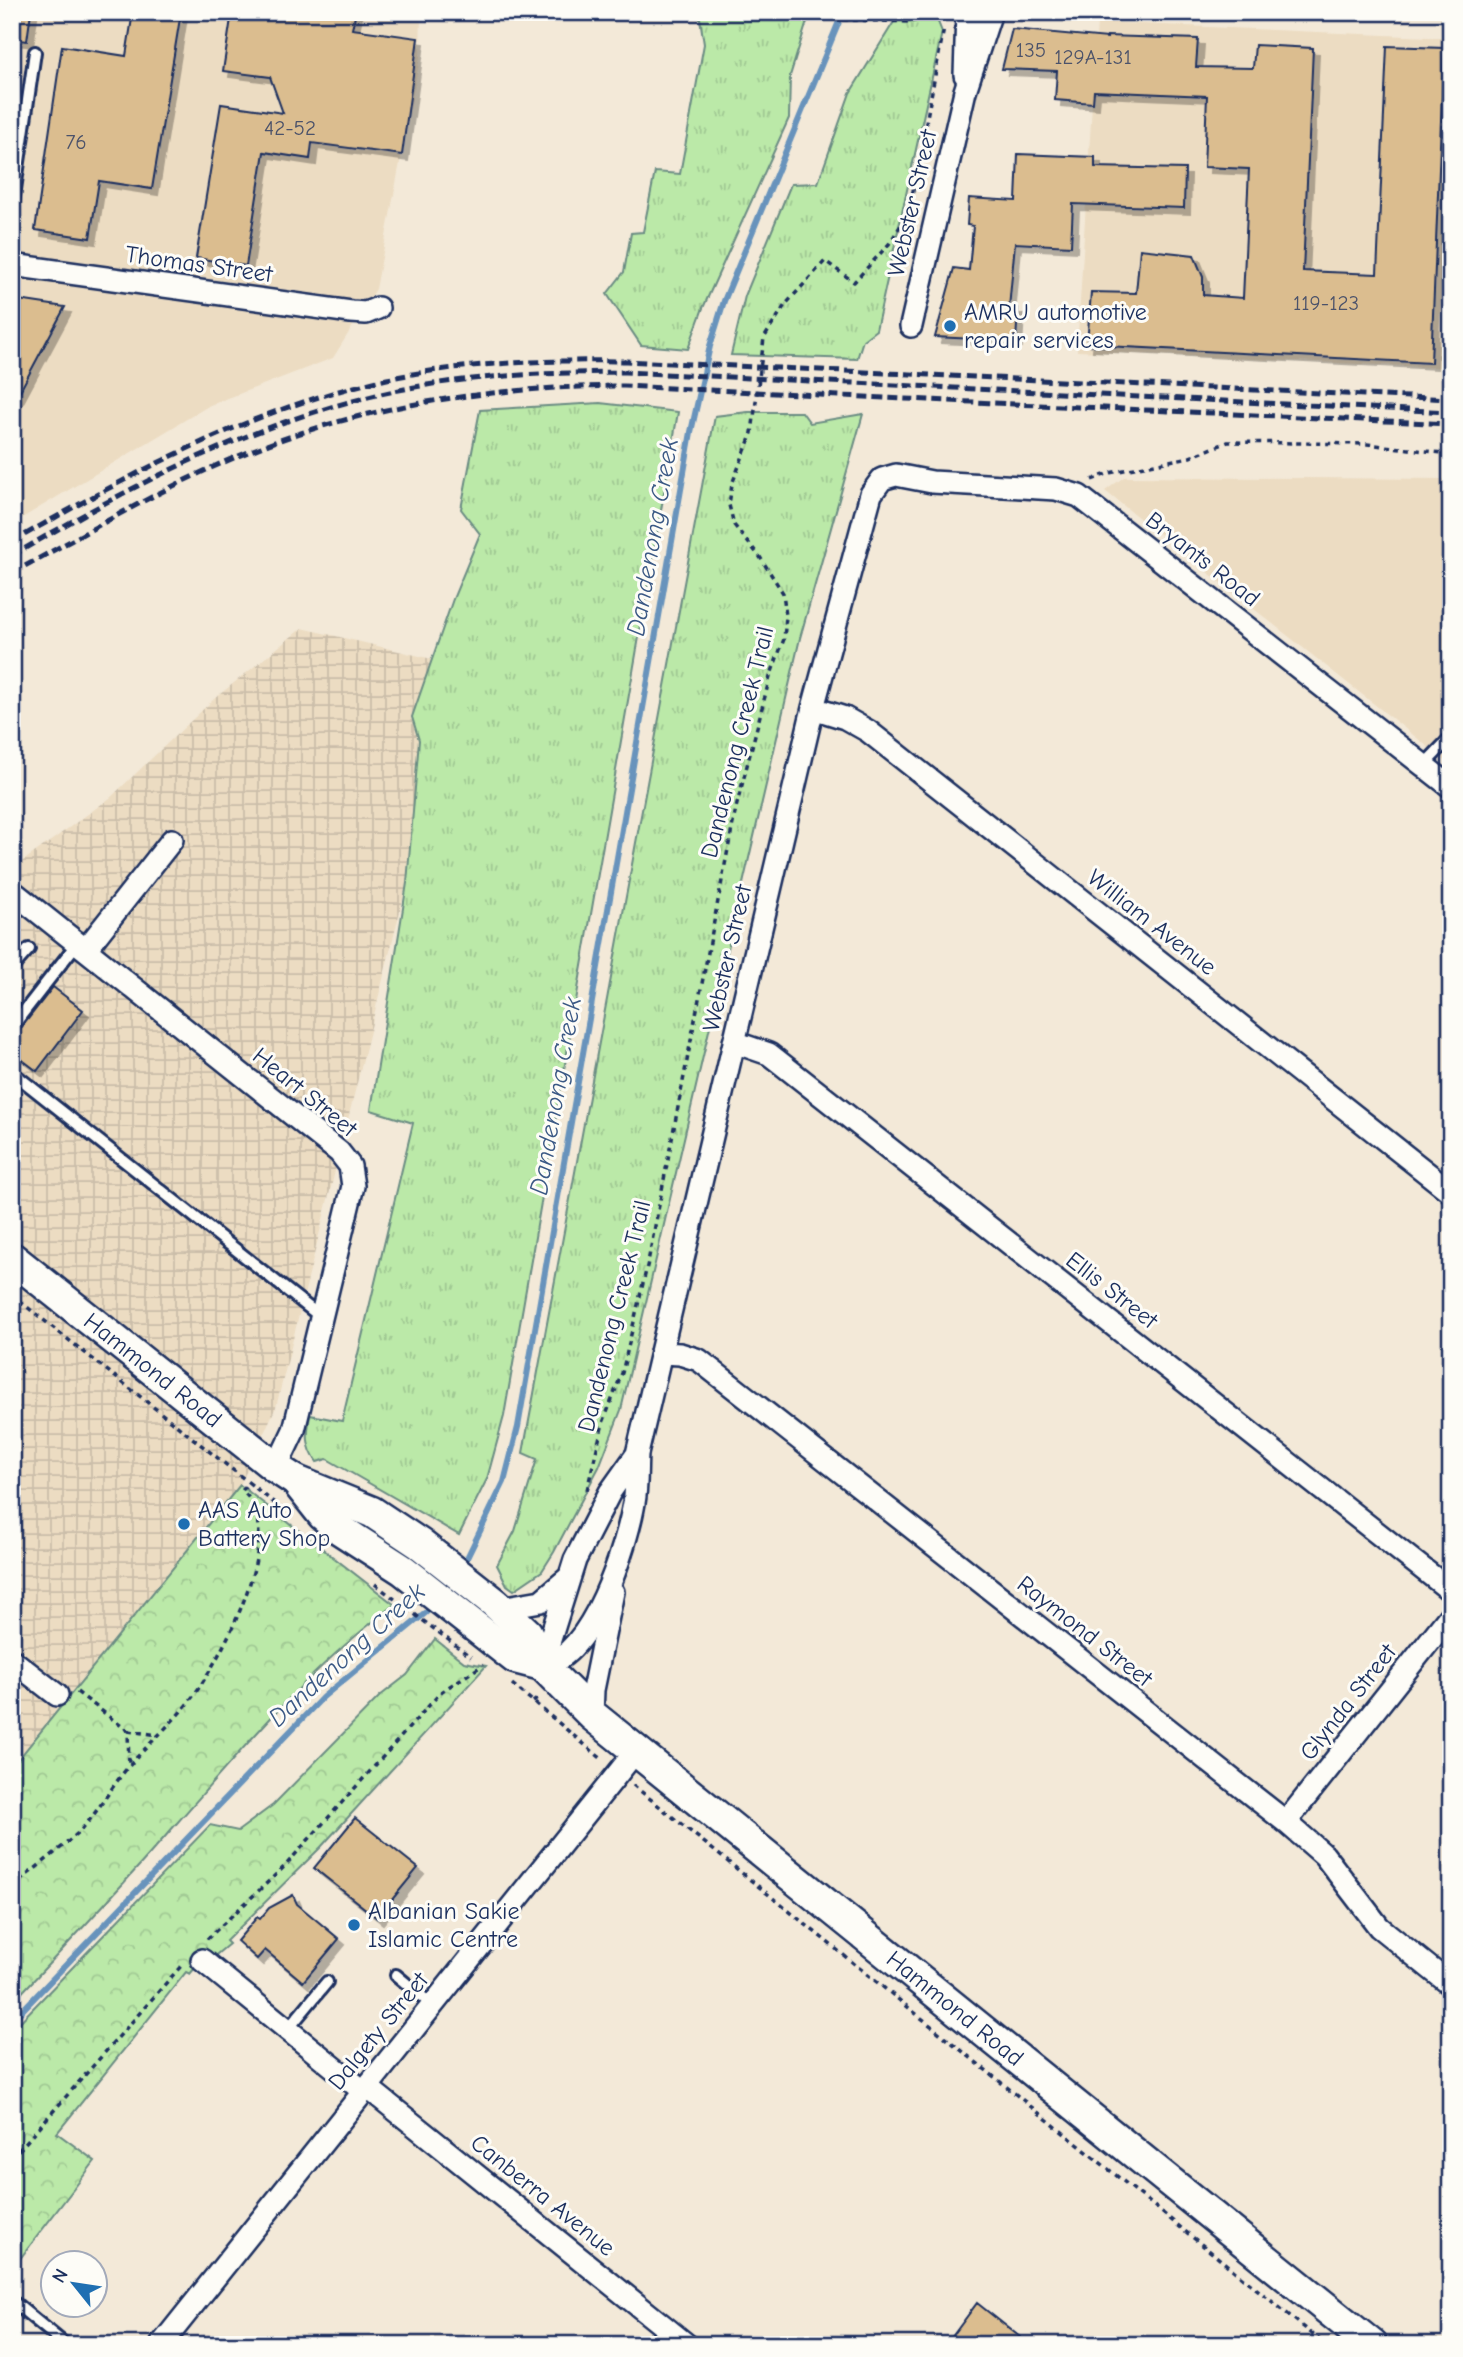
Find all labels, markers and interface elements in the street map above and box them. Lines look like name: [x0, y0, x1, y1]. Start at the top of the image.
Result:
house number: 135: [1016, 38, 1046, 62]
house number: 129A-131: [1054, 45, 1132, 69]
house number: 42-52: [264, 116, 316, 140]
street label: Webster Street: [882, 126, 943, 279]
house number: 76: [65, 130, 87, 154]
street label: Thomas Street: [124, 240, 276, 288]
house number: 119-123: [1293, 291, 1359, 315]
place label: AMRU automotive repair services: [964, 298, 1147, 354]
marker: AMRU automotive repair services: [942, 318, 958, 334]
water label: Dandenong Creek: [621, 435, 685, 638]
street label: Bryants Road: [1140, 506, 1266, 612]
street label: Dandenong Creek Trail: [695, 623, 779, 861]
street label: William Avenue: [1082, 863, 1222, 981]
street label: Webster Street: [697, 881, 758, 1034]
water label: Dandenong Creek: [524, 994, 588, 1197]
street label: Heart Street: [247, 1041, 364, 1143]
street label: Dandenong Creek Trail: [572, 1197, 656, 1435]
street label: Ellis Street: [1061, 1246, 1164, 1335]
street label: Hammond Road: [78, 1307, 227, 1433]
place label: AAS Auto Battery Shop: [198, 1496, 330, 1552]
marker: AAS Auto Battery Shop: [176, 1516, 192, 1532]
street label: Raymond Street: [1012, 1570, 1159, 1693]
water label: Dandenong Creek: [263, 1577, 432, 1733]
street label: Glynda Street: [1294, 1637, 1403, 1766]
place label: Albanian Sakie Islamic Centre: [368, 1897, 520, 1953]
marker: Albanian Sakie Islamic Centre: [346, 1917, 362, 1933]
street label: Hammond Road: [881, 1945, 1029, 2072]
street label: Dalgety Street: [322, 1966, 435, 2095]
street label: Canberra Avenue: [465, 2128, 621, 2262]
north arrow: [38, 2248, 108, 2318]
text: N: [48, 2265, 73, 2287]

